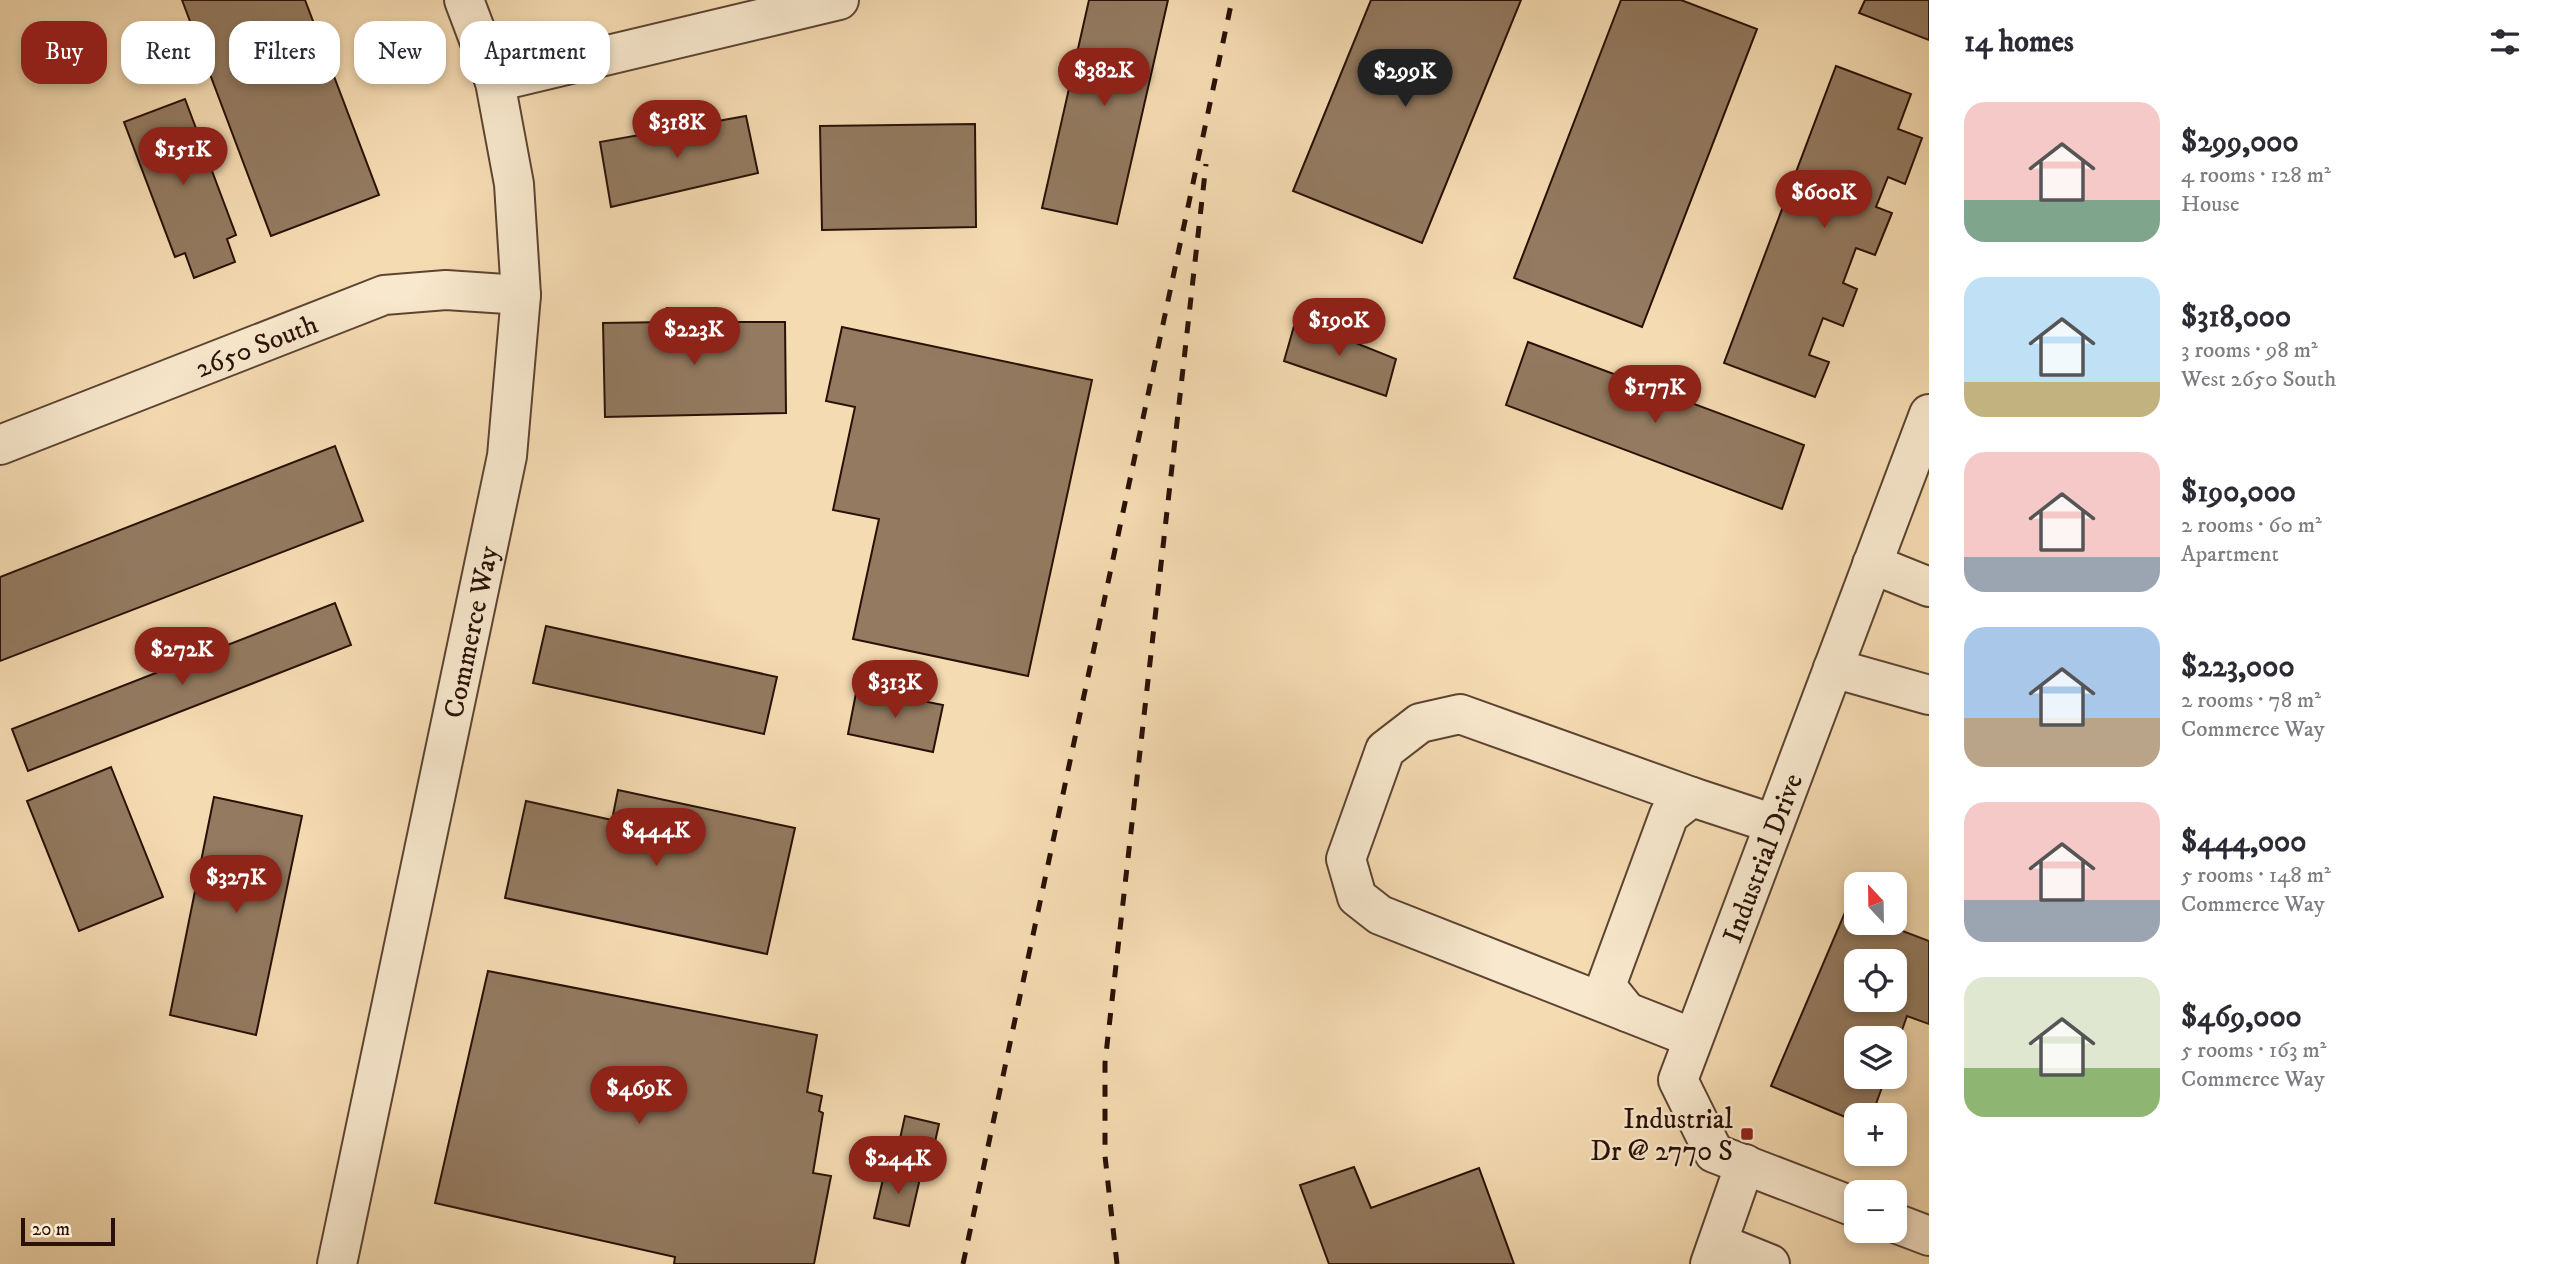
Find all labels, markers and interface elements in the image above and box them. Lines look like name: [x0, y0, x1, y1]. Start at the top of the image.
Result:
chip: Buy: [21, 21, 107, 84]
chip: Rent: [121, 21, 215, 84]
chip: Filters: [229, 21, 340, 84]
chip: New: [354, 21, 446, 84]
chip: Apartment: [460, 21, 610, 84]
icon: filters: [2486, 23, 2524, 61]
text: 14 homes: [1964, 24, 2074, 61]
pin: $382K: [1055, 48, 1153, 108]
pin: $299K: [1356, 50, 1454, 109]
text: $382K: [1074, 56, 1134, 85]
text: $299K: [1374, 57, 1436, 86]
pin: $318K: [628, 100, 726, 160]
text: $318K: [648, 108, 706, 137]
text: $299,000: [2181, 124, 2299, 161]
pin: $151K: [134, 128, 232, 187]
icon: home: [2020, 130, 2104, 214]
text: $151K: [155, 135, 211, 164]
text: 4 rooms · 128 m²: [2181, 161, 2331, 190]
pin: $600K: [1775, 170, 1873, 230]
text: $600K: [1791, 178, 1857, 207]
text: House: [2181, 190, 2239, 219]
pin: $190K: [1290, 298, 1388, 358]
text: $318,000: [2181, 299, 2291, 336]
icon: home: [2020, 305, 2104, 389]
street label: 2650 South: [190, 306, 323, 386]
text: $190K: [1309, 306, 1369, 335]
pin: $223K: [645, 308, 743, 367]
text: $223K: [664, 315, 724, 344]
text: 3 rooms · 98 m²: [2181, 336, 2318, 365]
text: West 2650 South: [2181, 365, 2336, 394]
pin: $177K: [1606, 366, 1704, 425]
text: $177K: [1624, 373, 1686, 402]
text: $190,000: [2181, 474, 2296, 511]
icon: home: [2020, 480, 2104, 564]
text: 2 rooms · 60 m²: [2181, 511, 2322, 540]
text: Apartment: [2181, 540, 2279, 569]
street label: Commerce Way: [436, 542, 507, 721]
pin: $272K: [133, 628, 231, 687]
text: $272K: [151, 635, 213, 664]
text: $223,000: [2181, 649, 2295, 686]
icon: home: [2020, 655, 2104, 739]
pin: $313K: [846, 660, 944, 720]
text: $313K: [868, 668, 922, 697]
text: 2 rooms · 78 m²: [2181, 686, 2321, 715]
text: Commerce Way: [2181, 715, 2325, 744]
street label: Industrial Drive: [1715, 769, 1811, 948]
pin: $444K: [607, 808, 705, 868]
text: $444K: [622, 816, 690, 845]
text: $444,000: [2181, 824, 2306, 861]
icon: home: [2020, 830, 2104, 914]
pin: $327K: [187, 856, 285, 915]
text: 5 rooms · 148 m²: [2181, 861, 2331, 890]
text: $327K: [206, 863, 266, 892]
north arrow: [1844, 872, 1908, 934]
map controls: [1844, 872, 1907, 1243]
text: Commerce Way: [2181, 890, 2325, 919]
button: locate: [1844, 949, 1907, 1012]
text: $469,000: [2181, 999, 2302, 1036]
icon: home: [2020, 1005, 2104, 1089]
button: layers: [1844, 1026, 1907, 1089]
text: 5 rooms · 163 m²: [2181, 1036, 2327, 1065]
text: Commerce Way: [2181, 1065, 2325, 1094]
pin: $469K: [590, 1066, 688, 1126]
text: $469K: [606, 1074, 672, 1103]
place label: Industrial Dr @ 2770 S: [1590, 1102, 1734, 1169]
button: +: [1844, 1103, 1907, 1166]
marker: Industrial Dr @ 2770 S: [1739, 1126, 1755, 1142]
pin: $244K: [849, 1136, 947, 1196]
text: $244K: [865, 1144, 931, 1173]
button: −: [1844, 1180, 1907, 1243]
scale bar: [21, 1215, 116, 1247]
text: 20 m: [32, 1218, 70, 1241]

